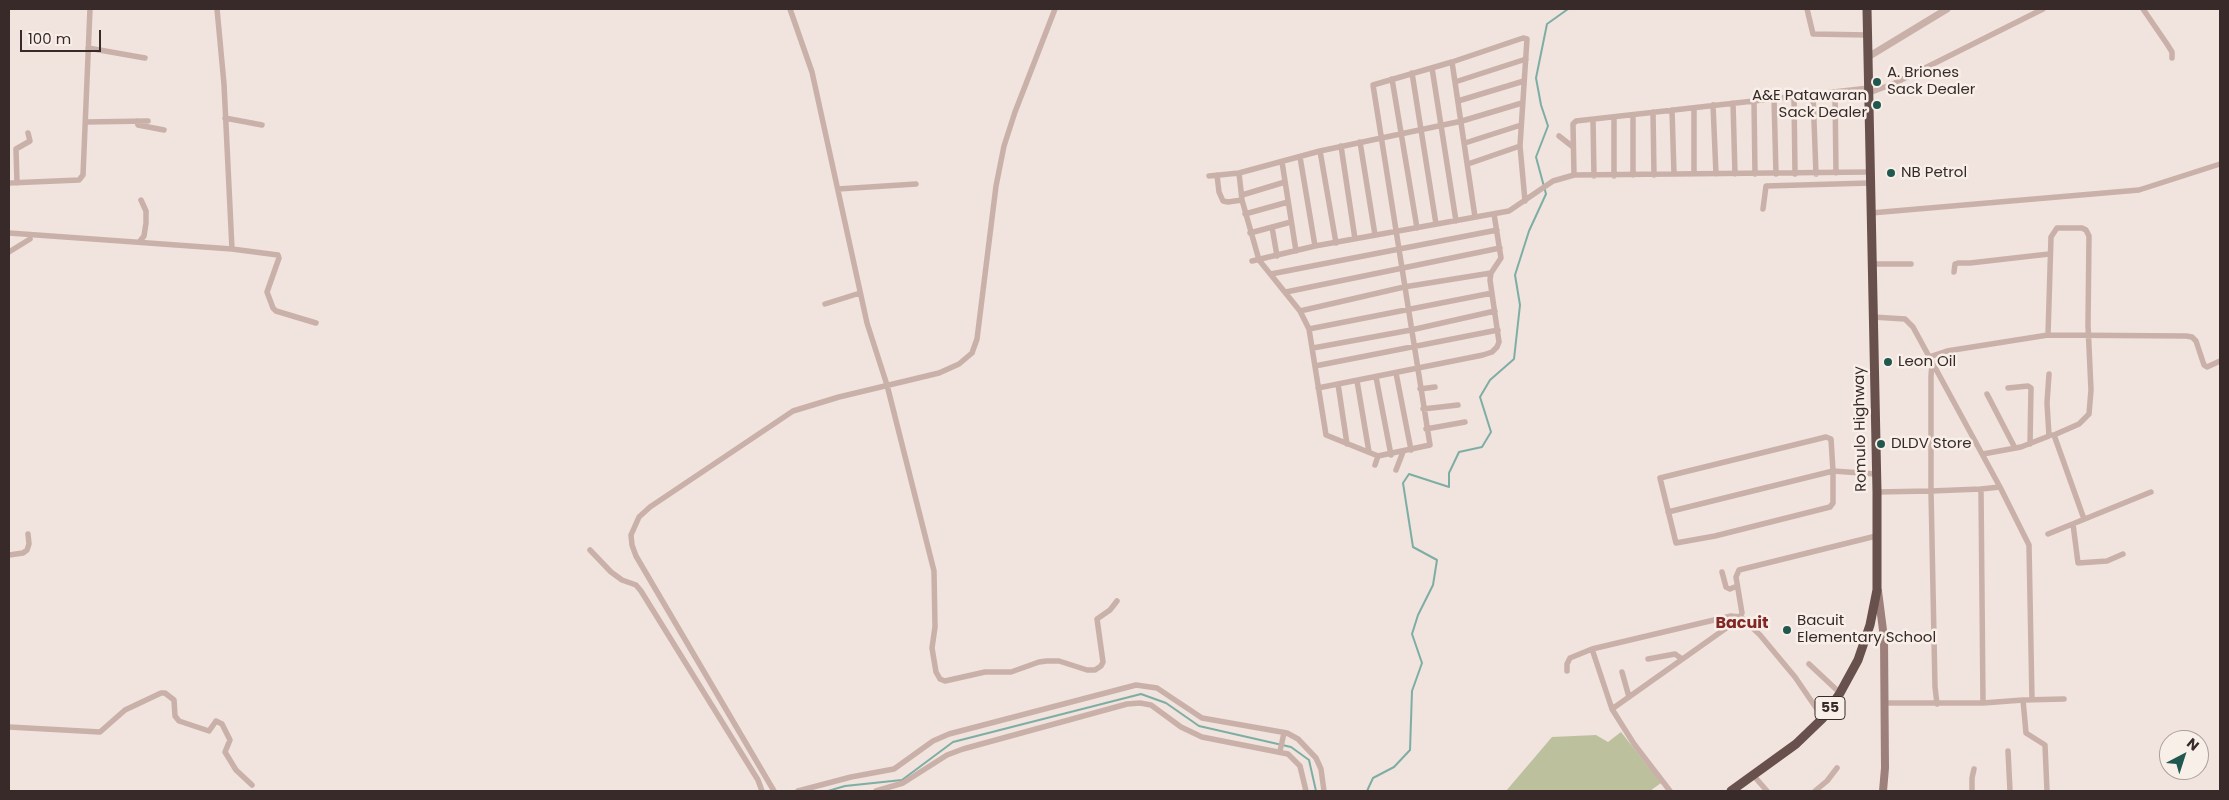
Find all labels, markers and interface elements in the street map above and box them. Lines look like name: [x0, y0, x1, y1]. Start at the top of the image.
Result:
scale bar: [22, 20, 104, 52]
text: 100 m: [28, 28, 71, 49]
place label: A. Briones Sack Dealer: [1887, 64, 1975, 99]
marker: A. Briones Sack Dealer: [1871, 76, 1883, 88]
place label: A&E Patawaran Sack Dealer: [1752, 87, 1867, 122]
marker: A&E Patawaran Sack Dealer: [1871, 99, 1883, 111]
place label: NB Petrol: [1901, 164, 1967, 182]
marker: NB Petrol: [1885, 167, 1897, 179]
place label: Leon Oil: [1898, 353, 1956, 371]
marker: Leon Oil: [1882, 356, 1894, 368]
street label: Romulo Highway: [1851, 366, 1871, 492]
place label: DLDV Store: [1891, 435, 1972, 453]
marker: DLDV Store: [1875, 438, 1887, 450]
place label: Bacuit Elementary School: [1797, 612, 1936, 647]
district label: Bacuit: [1715, 614, 1769, 634]
marker: Bacuit Elementary School: [1781, 624, 1793, 636]
road number: 55: [1815, 696, 1845, 720]
north arrow: [2159, 730, 2209, 780]
text: N: [2183, 733, 2203, 755]

